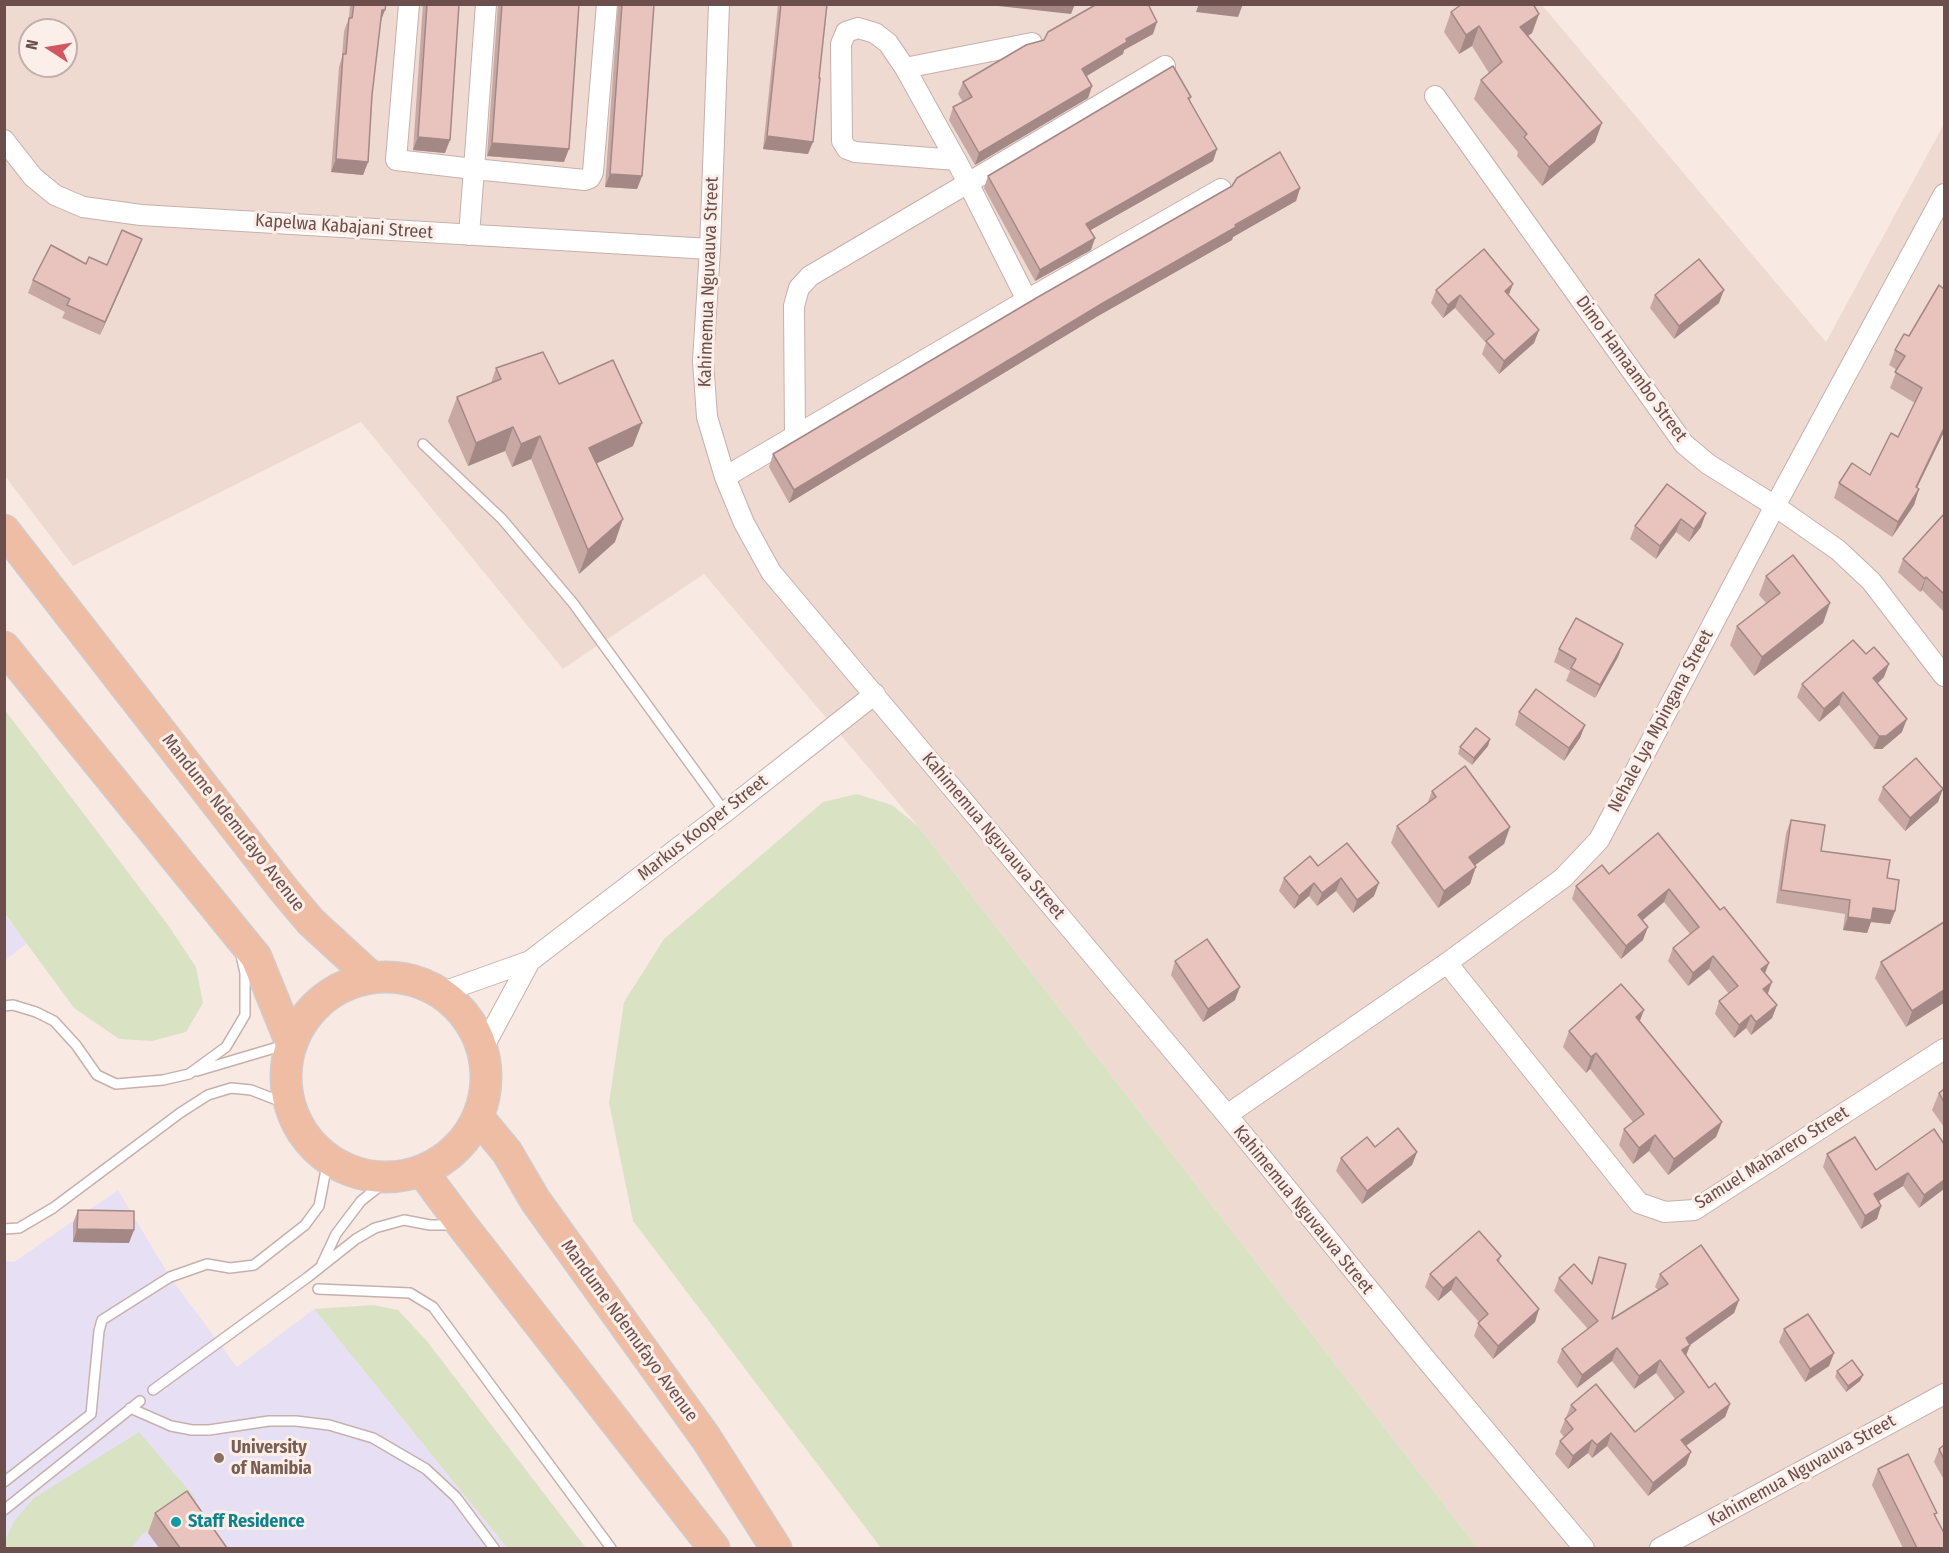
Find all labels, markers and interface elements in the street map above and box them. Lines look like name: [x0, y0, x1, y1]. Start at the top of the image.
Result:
north arrow: [18, 18, 78, 78]
text: N: [22, 38, 42, 51]
street label: Kahimemua Nguvauva Street: [695, 176, 723, 388]
street label: Kapelwa Kabajani Street: [254, 210, 434, 244]
street label: Dimo Hamaambo Street: [1571, 292, 1691, 446]
street label: Nehale Lya Mpingana Street: [1604, 626, 1718, 816]
street label: Mandume Ndemufayo Avenue: [157, 730, 309, 916]
street label: Kahimemua Nguvauva Street: [917, 748, 1069, 924]
street label: Markus Kooper Street: [634, 771, 772, 885]
street label: Samuel Maharero Street: [1691, 1102, 1853, 1214]
street label: Kahimemua Nguvauva Street: [1228, 1121, 1378, 1299]
street label: Mandume Ndemufayo Avenue: [556, 1236, 702, 1426]
street label: Kahimemua Nguvauva Street: [1705, 1410, 1899, 1532]
place label: University of Namibia: [231, 1437, 312, 1480]
marker: University of Namibia: [212, 1451, 226, 1465]
place label: Staff Residence: [188, 1511, 305, 1533]
marker: Staff Residence: [169, 1515, 183, 1529]

